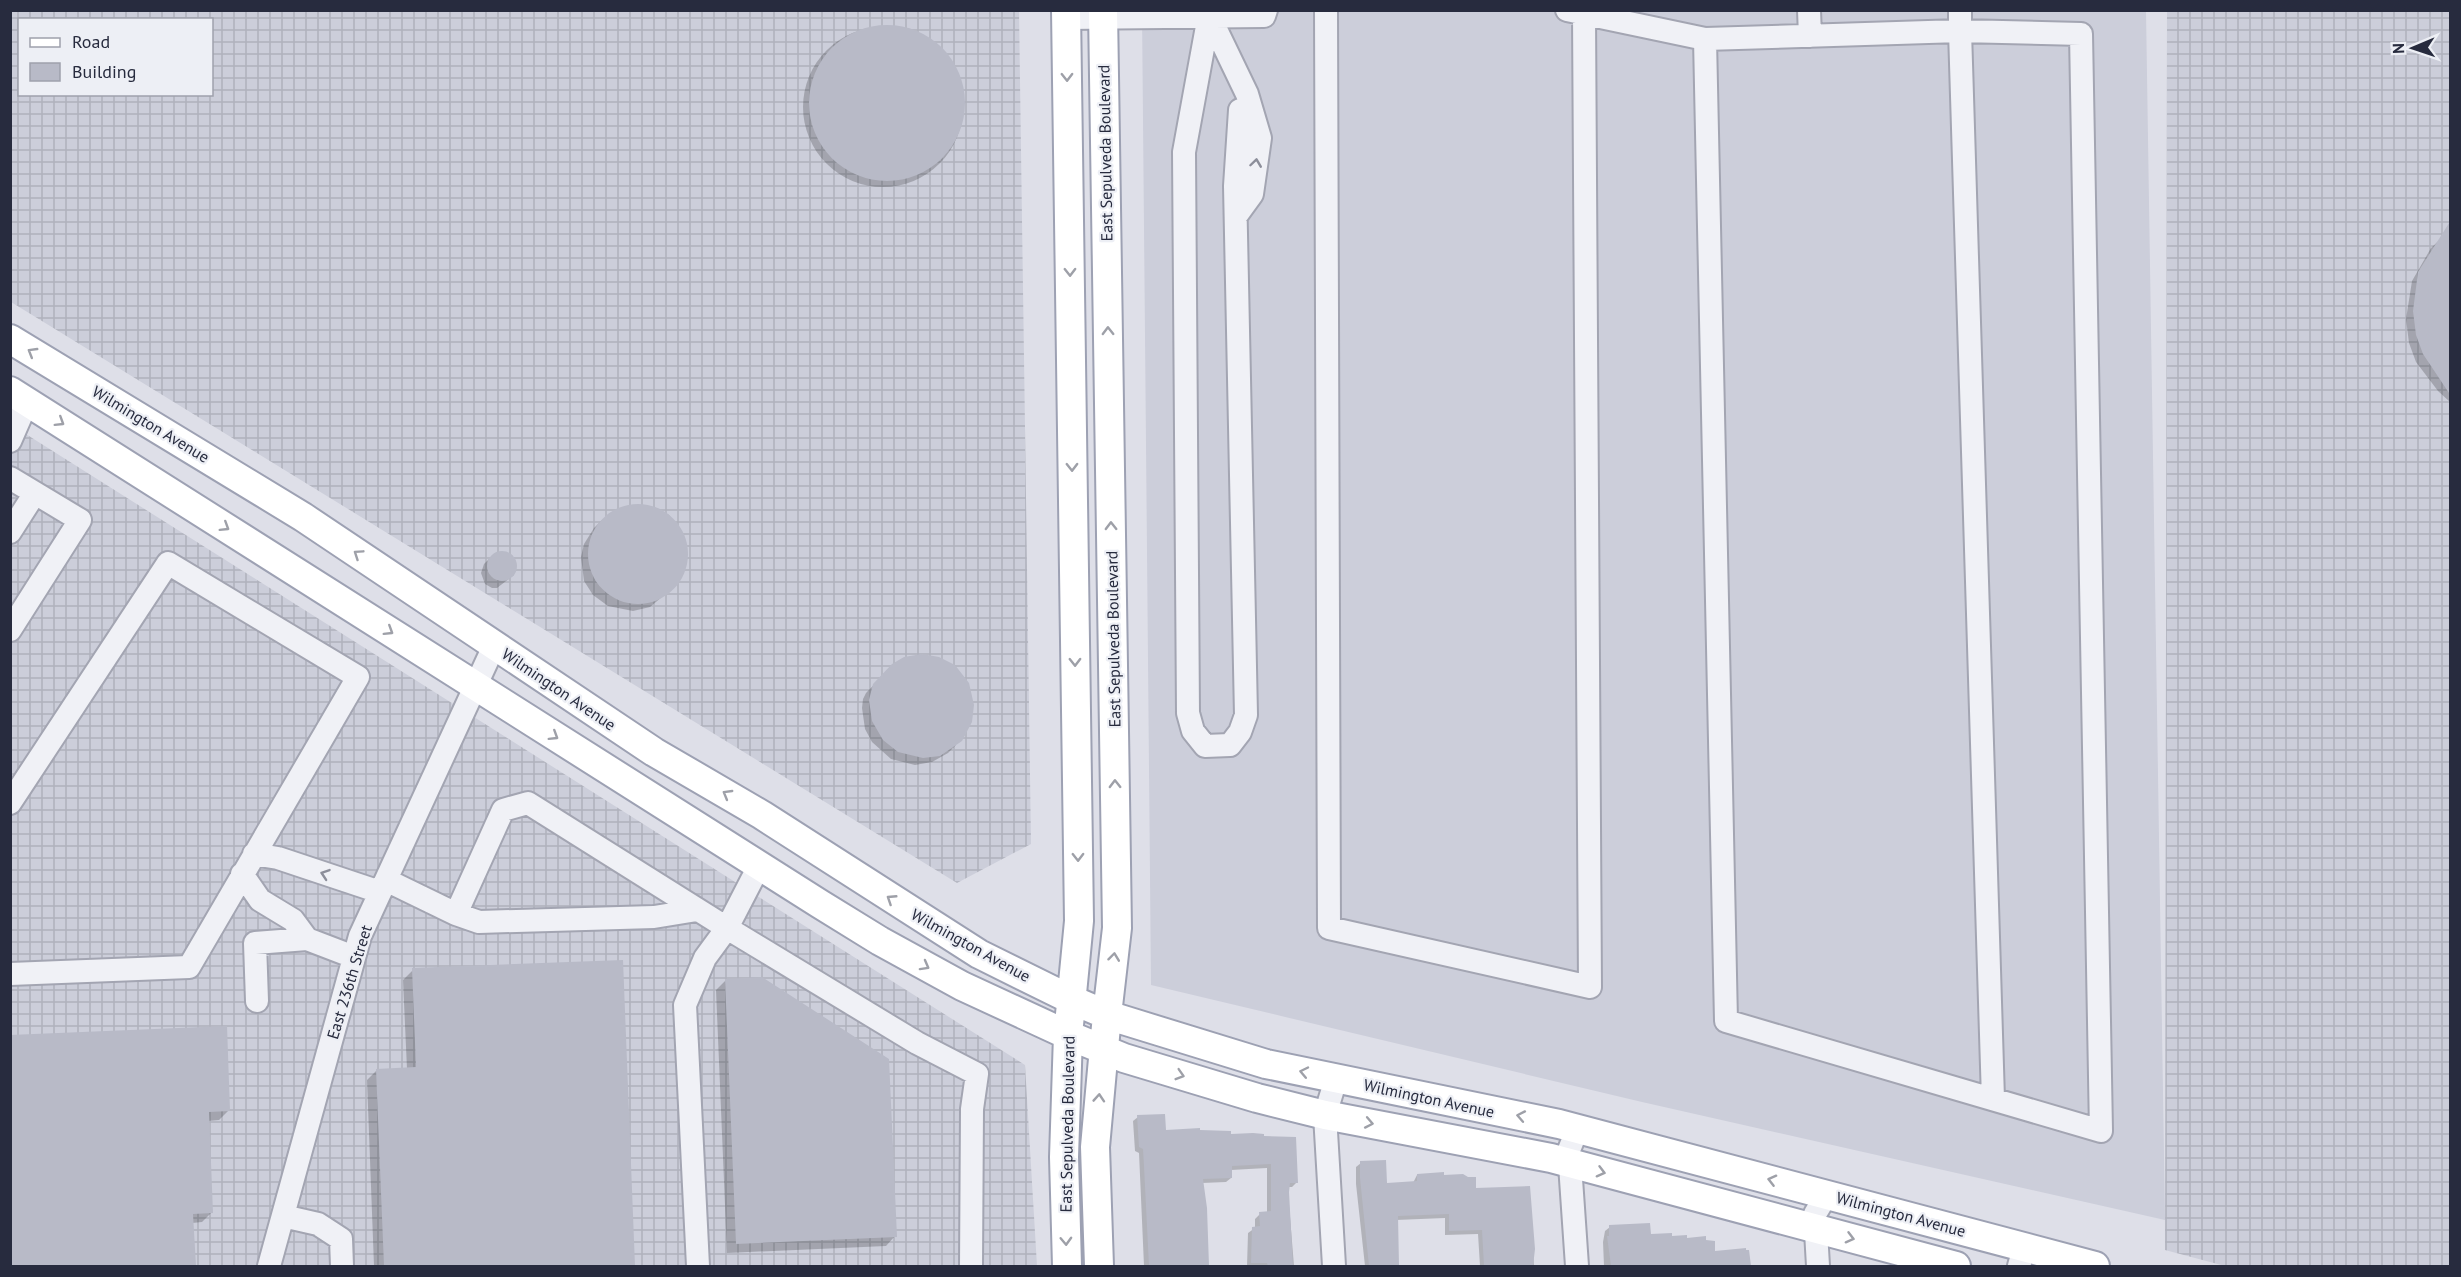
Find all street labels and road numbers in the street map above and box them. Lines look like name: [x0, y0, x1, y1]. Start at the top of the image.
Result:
street label: East Sepulveda Boulevard: [1093, 64, 1117, 242]
street label: Wilmington Avenue: [89, 381, 213, 467]
street label: East Sepulveda Boulevard: [1101, 550, 1125, 728]
street label: Wilmington Avenue: [498, 643, 620, 735]
street label: Wilmington Avenue: [908, 904, 1034, 986]
street label: East 236th Street: [322, 922, 376, 1042]
street label: East Sepulveda Boulevard: [1055, 1035, 1079, 1213]
street label: Wilmington Avenue: [1362, 1074, 1496, 1122]
street label: Wilmington Avenue: [1834, 1187, 1968, 1241]

